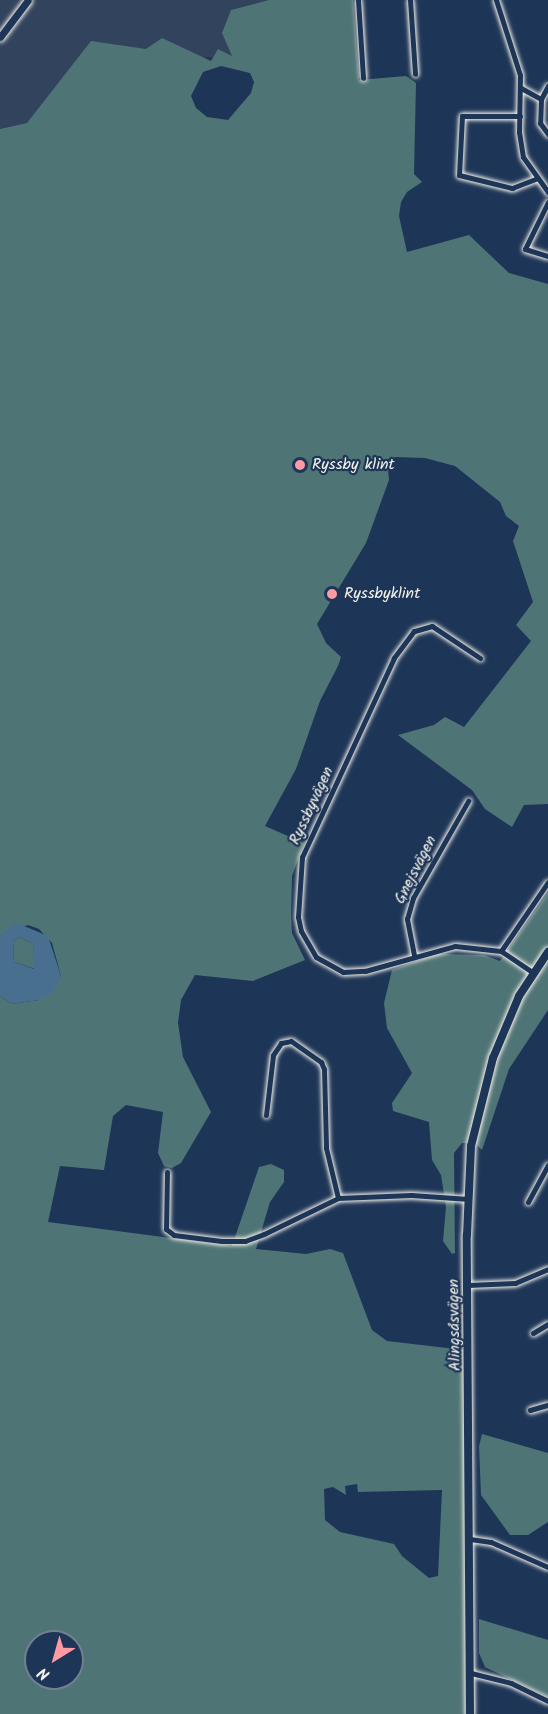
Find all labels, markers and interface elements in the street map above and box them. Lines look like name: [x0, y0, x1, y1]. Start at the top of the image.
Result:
place label: Ryssby klint: [312, 455, 395, 475]
marker: Ryssby klint: [293, 458, 307, 472]
place label: Ryssbyklint: [344, 584, 420, 604]
marker: Ryssbyklint: [325, 587, 339, 601]
street label: Ryssbyvägen: [286, 764, 338, 848]
street label: Gnejsvägen: [391, 833, 441, 907]
street label: Alingsåsvägen: [445, 1279, 465, 1371]
north arrow: [24, 1630, 84, 1690]
text: N: [33, 1660, 56, 1686]

